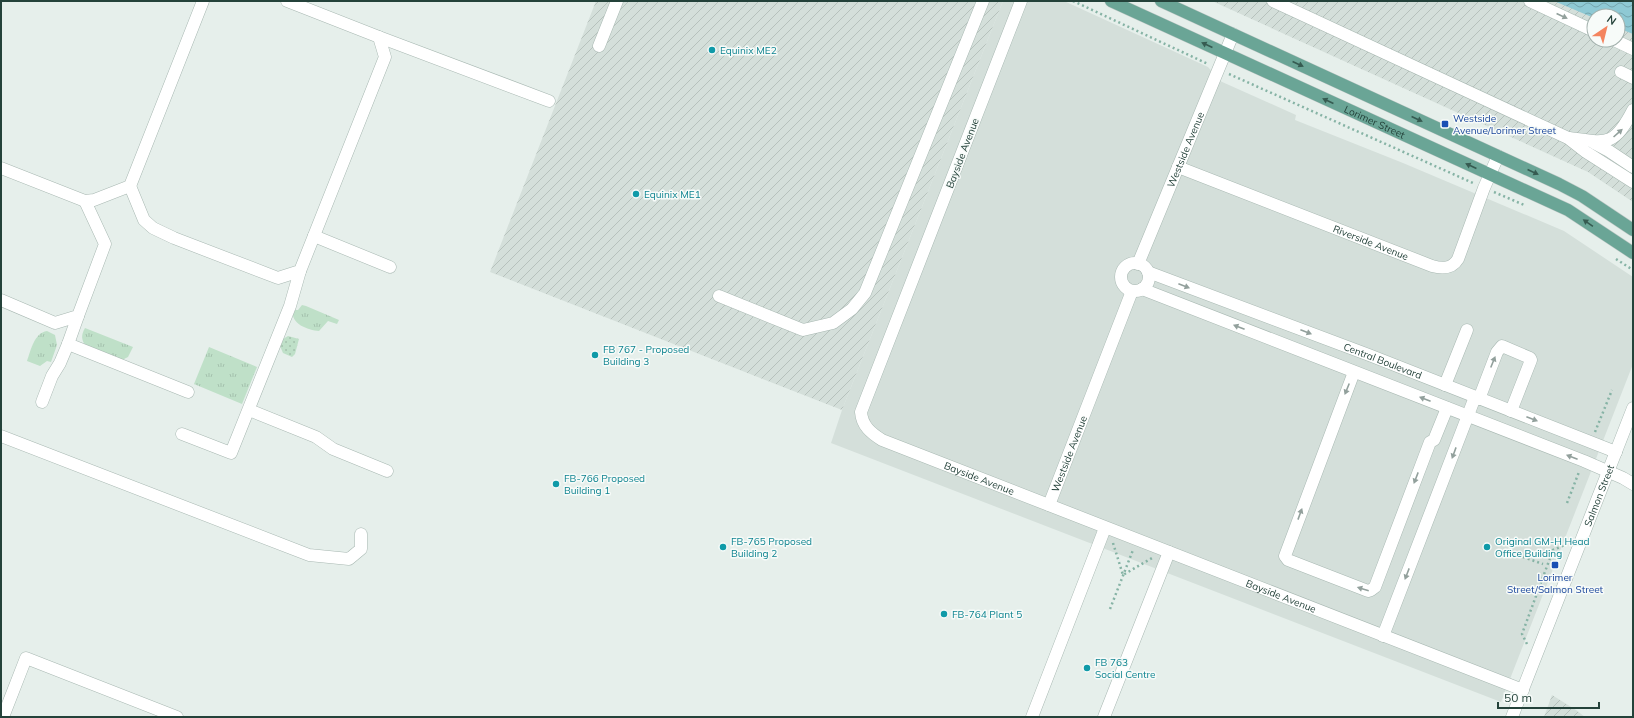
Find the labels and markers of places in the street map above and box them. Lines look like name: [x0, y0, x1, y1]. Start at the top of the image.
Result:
place label: Equinix ME2: [720, 44, 777, 57]
marker: Equinix ME2: [707, 45, 717, 55]
place label: Westside Avenue/Lorimer Street: [1453, 112, 1556, 137]
marker: Westside Avenue/Lorimer Street: [1440, 119, 1450, 129]
place label: Equinix ME1: [644, 188, 701, 201]
marker: Equinix ME1: [631, 189, 641, 199]
place label: FB 767 - Proposed Building 3: [603, 343, 689, 368]
marker: FB 767 - Proposed Building 3: [590, 350, 600, 360]
place label: FB-766 Proposed Building 1: [564, 472, 645, 497]
marker: FB-766 Proposed Building 1: [551, 479, 561, 489]
place label: FB-765 Proposed Building 2: [731, 535, 812, 560]
place label: Original GM-H Head Office Building: [1495, 535, 1590, 560]
marker: FB-765 Proposed Building 2: [718, 542, 728, 552]
marker: Original GM-H Head Office Building: [1482, 542, 1492, 552]
marker: Lorimer Street/Salmon Street: [1550, 560, 1560, 570]
place label: Lorimer Street/Salmon Street: [1507, 571, 1604, 596]
place label: FB-764 Plant 5: [952, 608, 1022, 621]
marker: FB-764 Plant 5: [939, 609, 949, 619]
place label: FB 763 Social Centre: [1095, 656, 1156, 681]
marker: FB 763 Social Centre: [1082, 663, 1092, 673]

